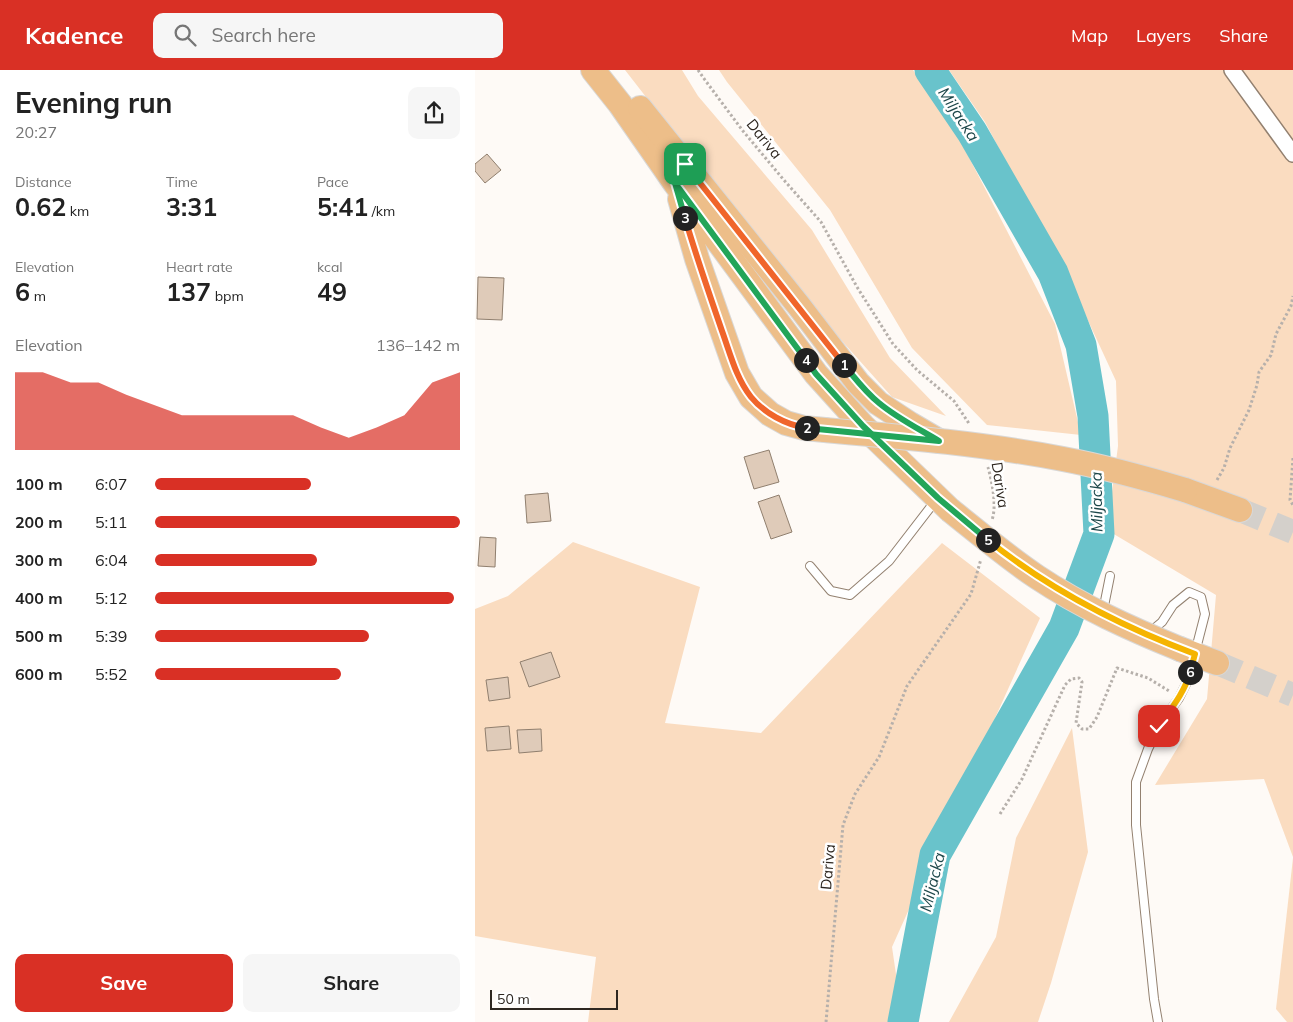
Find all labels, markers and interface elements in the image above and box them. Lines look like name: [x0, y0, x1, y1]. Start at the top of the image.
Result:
search box: [153, 13, 503, 58]
text: Kadence: [25, 20, 123, 50]
icon: search: [171, 21, 199, 49]
text: Search here: [211, 23, 316, 47]
text: Map: [1071, 24, 1108, 47]
text: Layers: [1136, 24, 1191, 47]
text: Share: [1219, 24, 1268, 47]
water label: Miljacka: [934, 83, 984, 145]
text: Evening run: [15, 85, 172, 120]
button: share: [408, 87, 460, 139]
street label: Dariva: [743, 115, 786, 163]
text: 20:27: [15, 122, 57, 142]
pin: [664, 143, 706, 185]
icon: arrive: [671, 150, 699, 178]
text: Distance: [15, 173, 72, 191]
text: Time: [166, 173, 198, 191]
text: Pace: [317, 173, 349, 191]
text: 0.62: [15, 191, 66, 222]
text: 3:31: [166, 191, 217, 222]
text: 5:41: [317, 191, 368, 222]
text: km: [66, 202, 89, 220]
text: /km: [368, 202, 395, 220]
pin: 3: [673, 206, 697, 230]
text: 3: [681, 209, 690, 227]
text: Elevation: [15, 258, 74, 276]
text: Heart rate: [166, 258, 233, 276]
text: kcal: [317, 258, 343, 276]
text: 6: [15, 276, 30, 307]
text: 137: [166, 276, 211, 307]
text: 49: [317, 276, 347, 307]
text: m: [30, 287, 46, 305]
text: bpm: [211, 287, 244, 305]
text: Elevation: [15, 335, 83, 355]
text: 136–142 m: [376, 335, 460, 355]
pin: 4: [793, 348, 819, 372]
text: 4: [802, 351, 811, 369]
pin: 1: [831, 352, 857, 378]
text: 1: [840, 356, 849, 374]
pin: 2: [795, 416, 819, 440]
text: 2: [803, 419, 812, 437]
street label: Dariva: [988, 461, 1013, 509]
water label: Miljacka: [1085, 471, 1107, 532]
text: 100 m: [15, 474, 63, 494]
text: 6:07: [95, 474, 127, 494]
text: 200 m: [15, 512, 63, 532]
text: 5:11: [95, 512, 127, 532]
pin: 5: [975, 528, 1001, 552]
text: 5: [984, 531, 993, 549]
text: 300 m: [15, 550, 63, 570]
text: 6:04: [95, 550, 127, 570]
text: 400 m: [15, 588, 63, 608]
text: 5:12: [95, 588, 127, 608]
text: 500 m: [15, 626, 63, 646]
text: 5:39: [95, 626, 127, 646]
pin: 6: [1177, 660, 1203, 684]
text: 6: [1186, 663, 1195, 681]
text: 600 m: [15, 664, 63, 684]
text: 5:52: [95, 664, 127, 684]
pin: [1138, 705, 1180, 747]
icon: check: [1145, 712, 1173, 740]
street label: Dariva: [816, 843, 839, 891]
water label: Miljacka: [915, 850, 949, 914]
button: Save: [15, 954, 233, 1012]
button: Share: [243, 954, 460, 1012]
scale bar: [490, 987, 617, 1010]
text: 50 m: [497, 990, 530, 1008]

